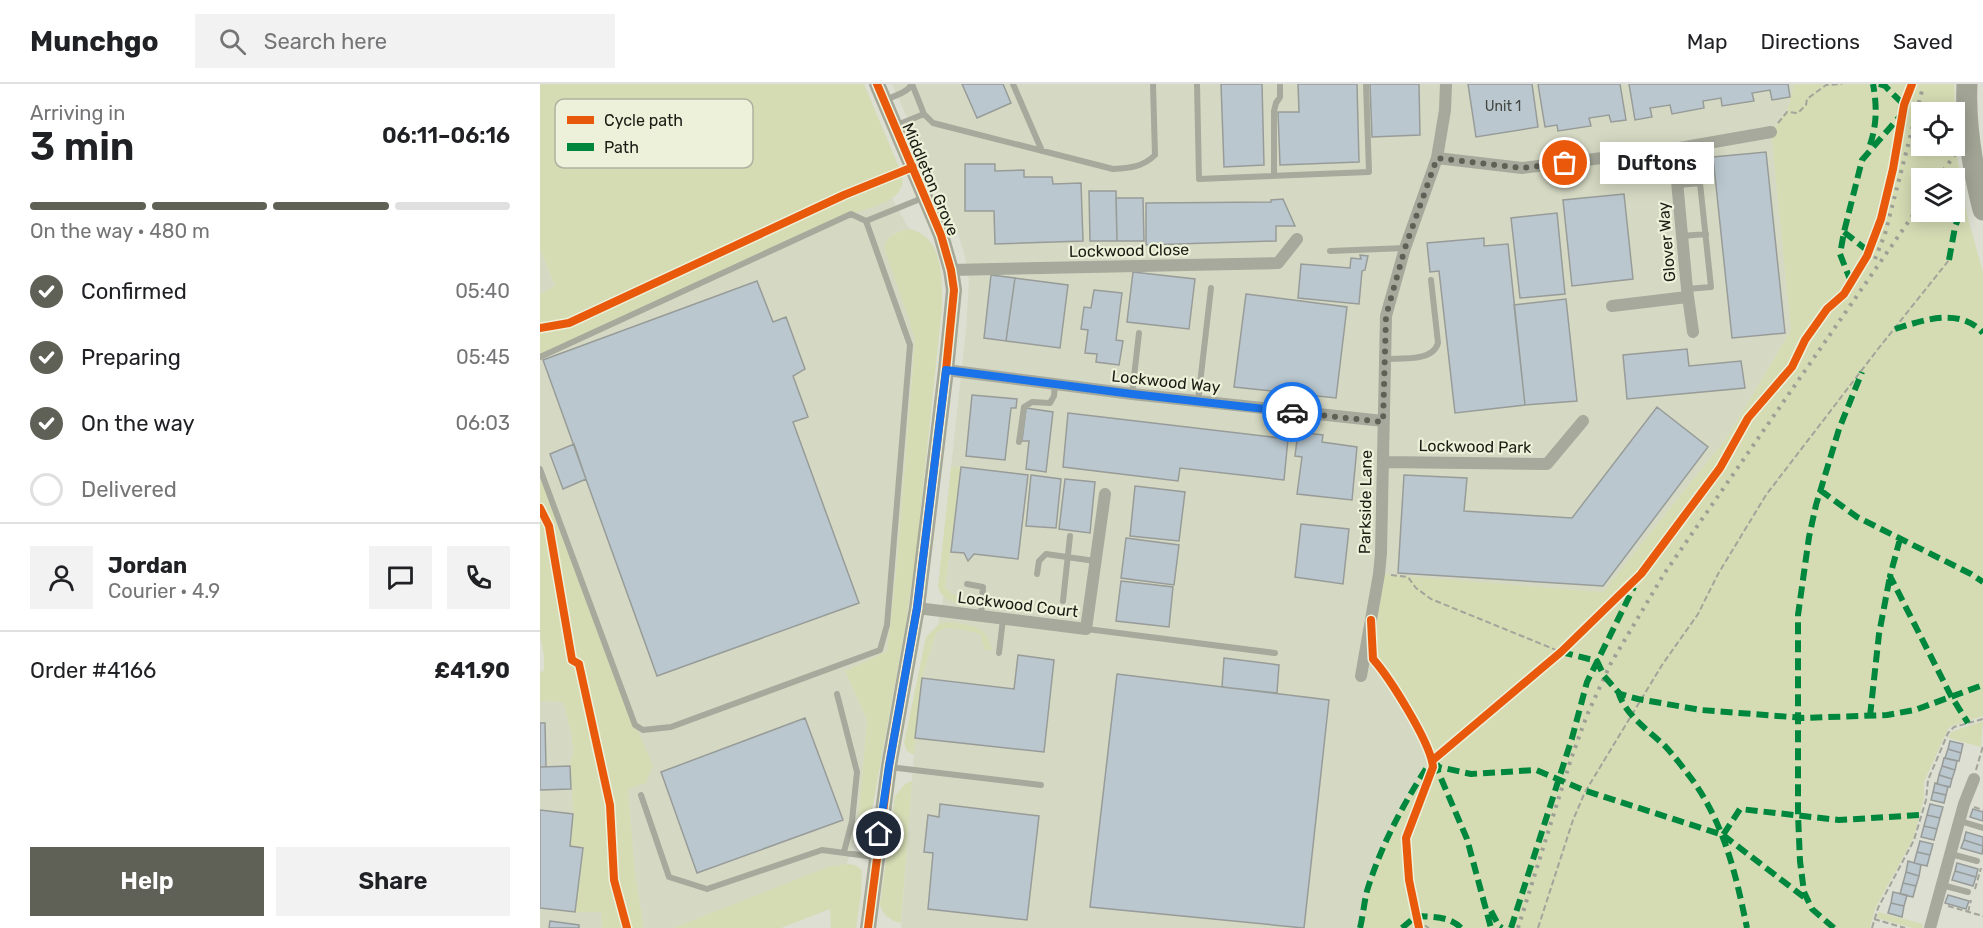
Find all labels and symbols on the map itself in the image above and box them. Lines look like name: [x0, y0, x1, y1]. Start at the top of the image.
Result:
house number: Unit 1: [1485, 98, 1521, 115]
legend: [555, 99, 753, 168]
text: Cycle path: [604, 111, 683, 130]
street label: Middleton Grove: [898, 120, 963, 238]
pin: [1539, 137, 1590, 188]
text: Path: [604, 138, 639, 157]
callout: Duftons: [1601, 142, 1715, 184]
street label: Glover Way: [1654, 201, 1679, 283]
street label: Lockwood Close: [1069, 240, 1189, 261]
street label: Lockwood Way: [1111, 366, 1221, 397]
courier: [1262, 382, 1322, 442]
street label: Lockwood Park: [1418, 436, 1532, 457]
street label: Parkside Lane: [1355, 450, 1376, 554]
street label: Lockwood Court: [957, 588, 1079, 621]
pin: [853, 808, 904, 859]

